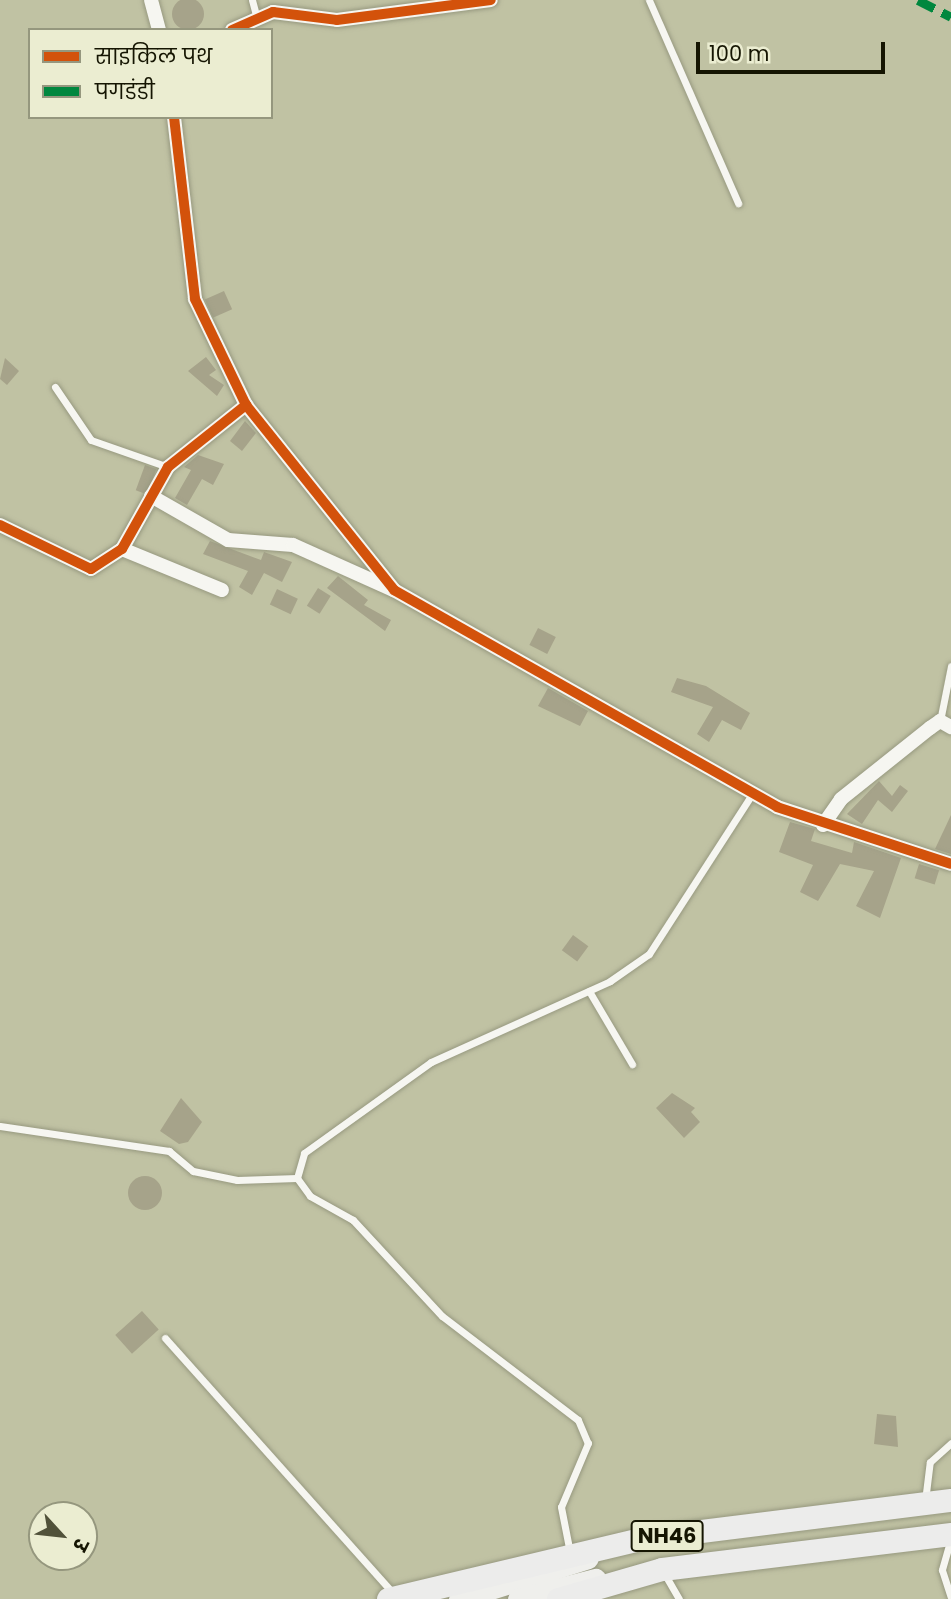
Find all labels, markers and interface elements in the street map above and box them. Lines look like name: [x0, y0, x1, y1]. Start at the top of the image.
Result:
legend: [28, 28, 273, 119]
scale bar: [699, 28, 888, 72]
text: 100 m: [709, 39, 769, 68]
text: साइकिल पथ: [95, 42, 212, 71]
text: पगडंडी: [95, 77, 155, 106]
north arrow: [28, 1501, 98, 1571]
road number: NH46: [630, 1518, 704, 1554]
text: उ: [66, 1534, 95, 1556]

